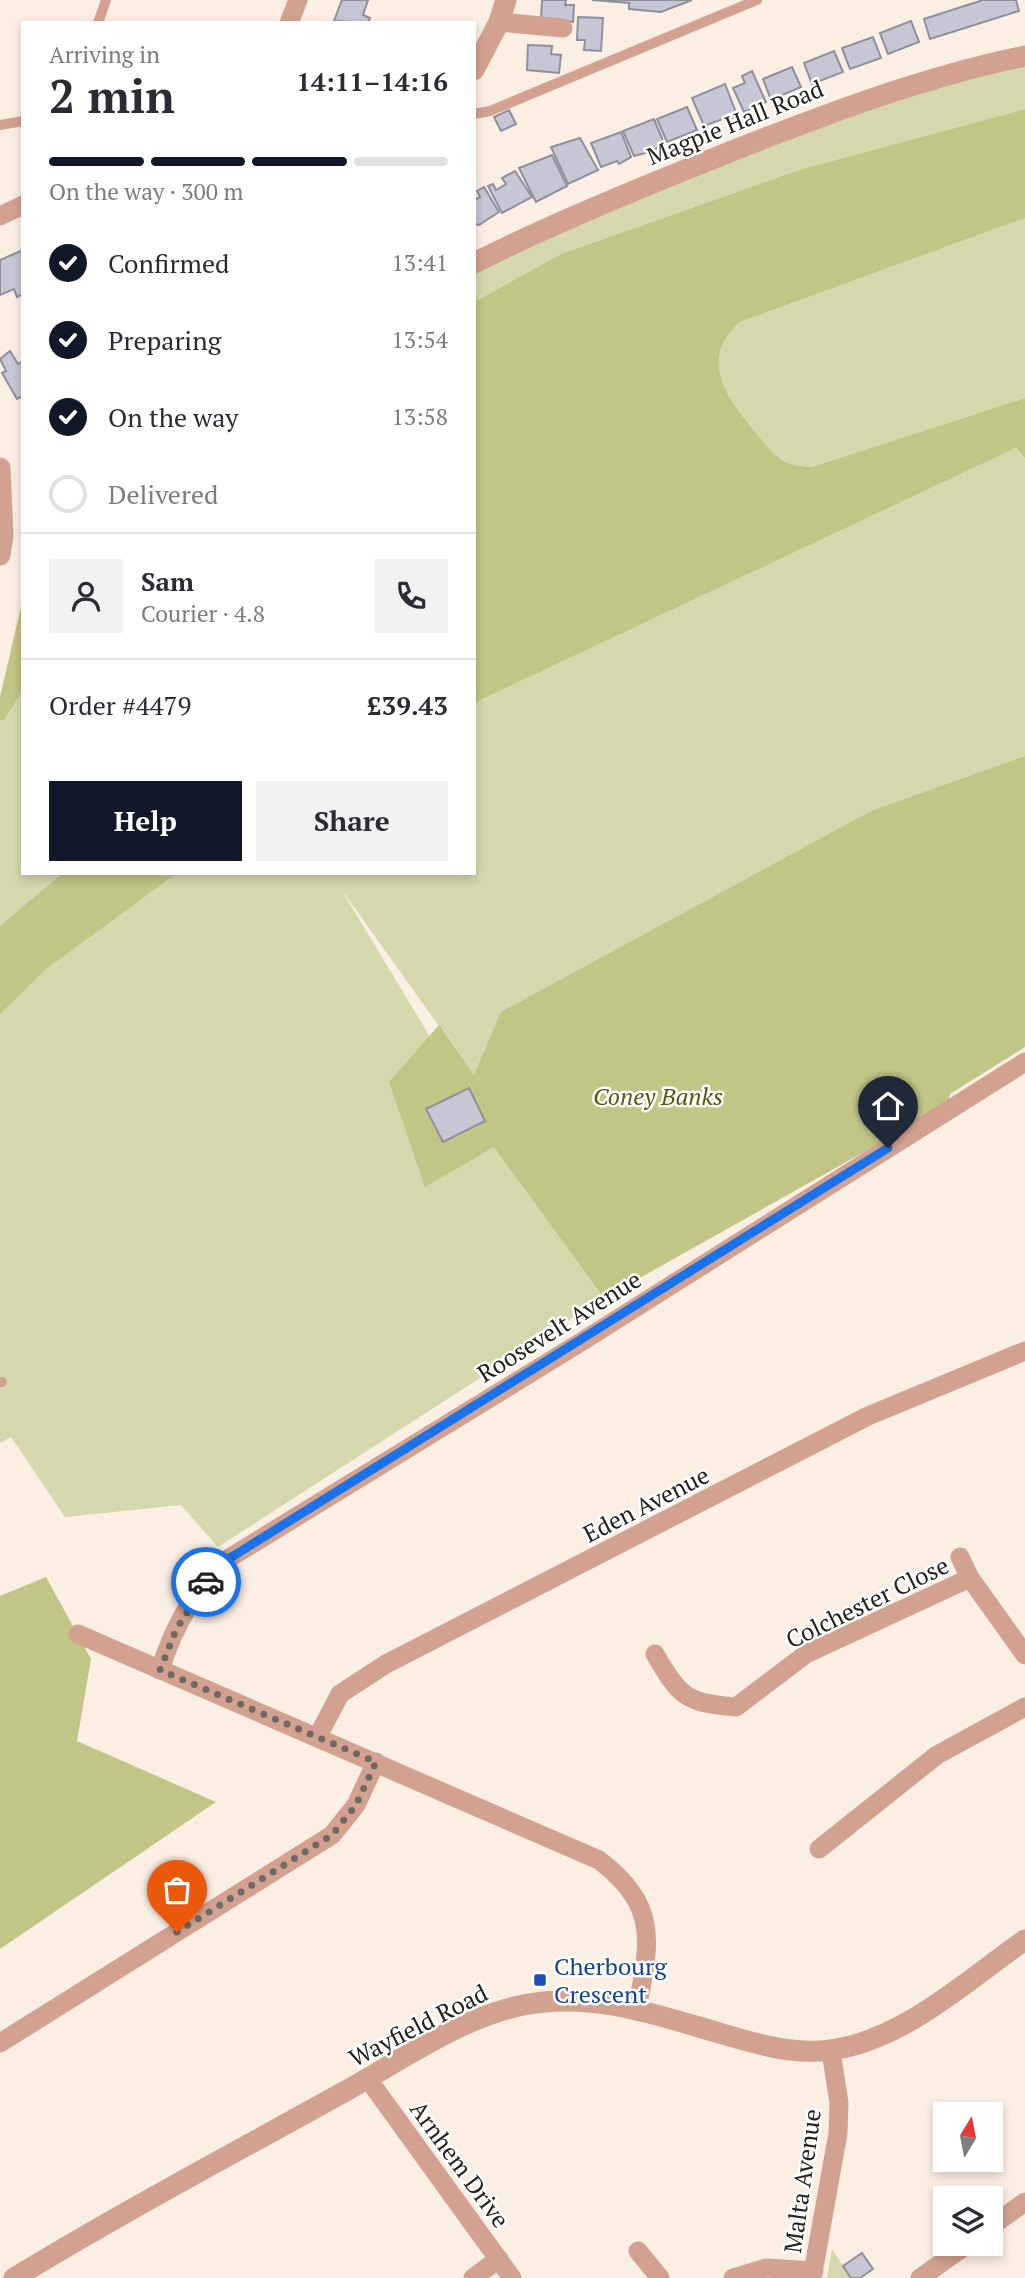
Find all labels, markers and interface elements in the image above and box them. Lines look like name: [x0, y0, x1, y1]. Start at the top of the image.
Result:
text: Arriving in: [49, 39, 160, 70]
text: 14:11–14:16: [296, 64, 448, 98]
text: 2 min: [49, 65, 175, 126]
street label: Magpie Hall Road: [642, 72, 828, 172]
text: On the way · 300 m: [49, 176, 243, 207]
icon: check: [49, 244, 87, 282]
text: Confirmed: [108, 246, 229, 280]
text: 13:41: [391, 247, 448, 278]
icon: check: [49, 321, 87, 359]
text: Preparing: [108, 323, 221, 357]
text: 13:54: [391, 324, 448, 355]
icon: check: [49, 398, 87, 436]
text: On the way: [108, 400, 239, 434]
text: 13:58: [391, 401, 448, 432]
text: Delivered: [108, 477, 218, 511]
button: person: [49, 559, 123, 633]
button: phone: [374, 559, 448, 633]
text: Sam: [141, 564, 194, 598]
text: Courier · 4.8: [141, 598, 265, 629]
text: Order #4479: [49, 688, 191, 722]
text: £39.43: [367, 688, 448, 722]
button: Help: [49, 781, 242, 861]
button: Share: [256, 781, 448, 861]
pin: [858, 1076, 918, 1148]
park label: Coney Banks: [593, 1080, 723, 1112]
icon: home: [869, 1087, 907, 1125]
street label: Roosevelt Avenue: [471, 1263, 647, 1389]
street label: Eden Avenue: [577, 1459, 715, 1549]
courier: [171, 1547, 241, 1617]
street label: Colchester Close: [780, 1549, 954, 1655]
icon: car: [187, 1563, 225, 1601]
pin: [147, 1860, 207, 1932]
icon: bag: [158, 1871, 196, 1909]
place label: Cherbourg Crescent: [554, 1950, 667, 2010]
marker: Cherbourg Crescent: [532, 1972, 548, 1988]
street label: Wayfield Road: [343, 1976, 493, 2074]
street label: Arnhem Drive: [403, 2094, 517, 2234]
north arrow: [933, 2102, 1003, 2172]
map controls: [933, 2102, 1003, 2256]
street label: Malta Avenue: [776, 2107, 828, 2255]
button: layers: [933, 2186, 1003, 2256]

